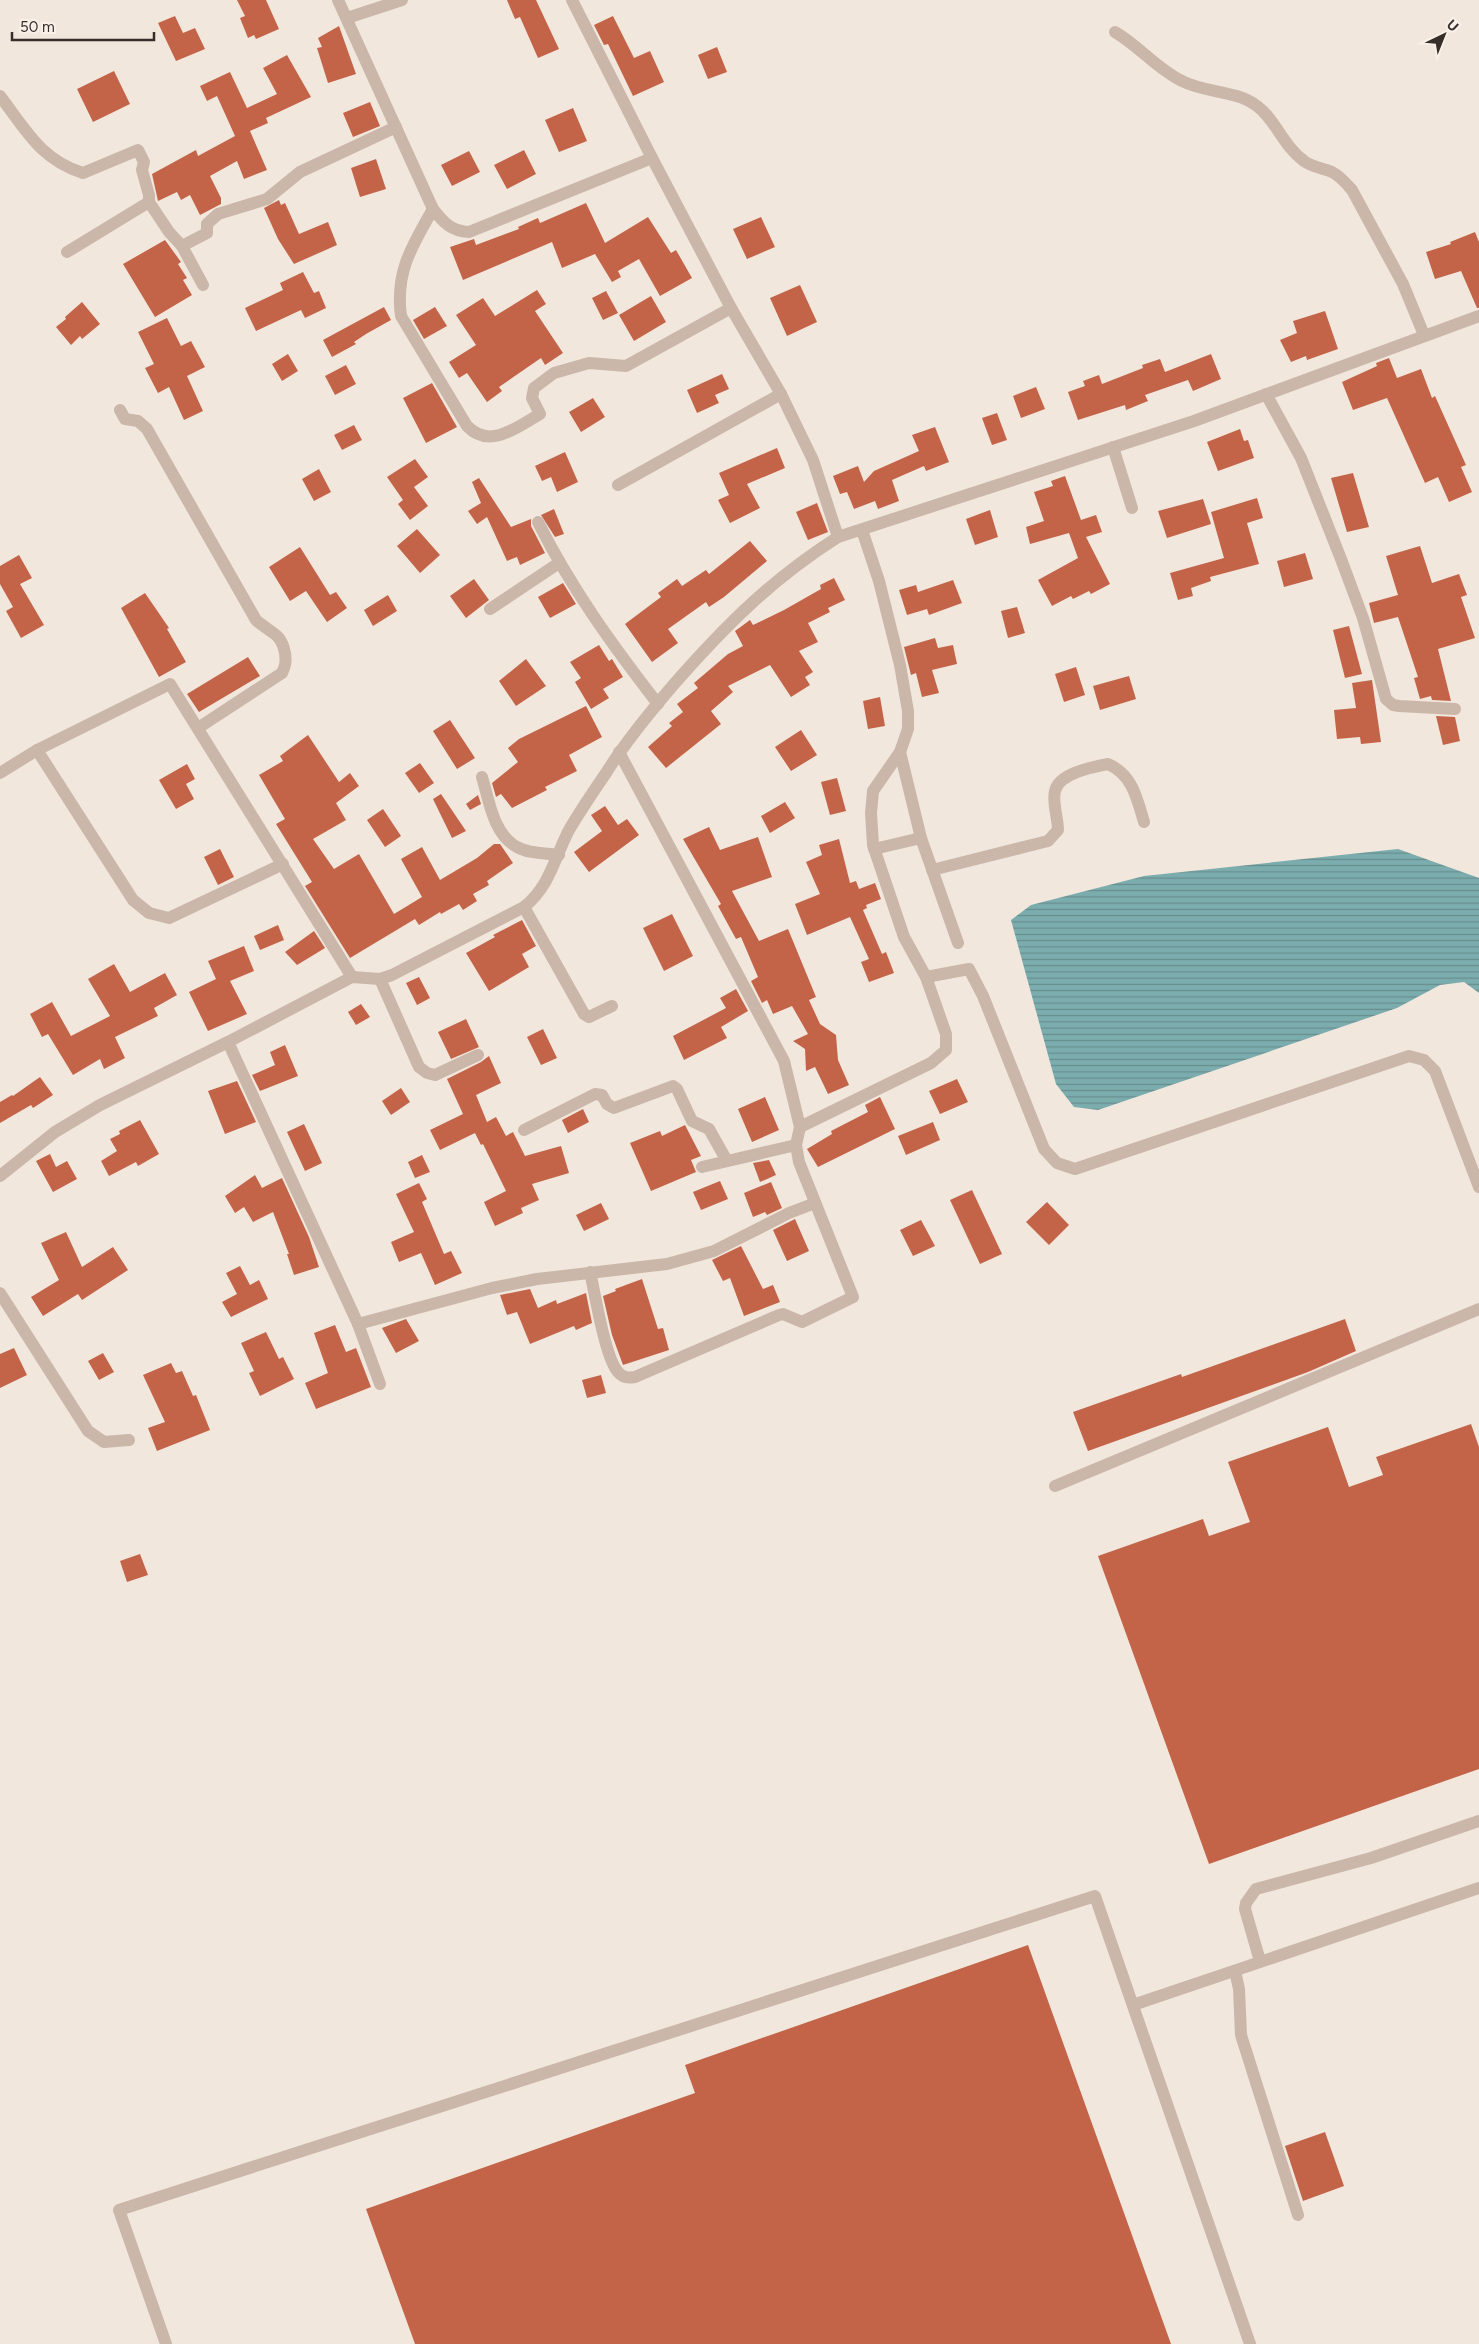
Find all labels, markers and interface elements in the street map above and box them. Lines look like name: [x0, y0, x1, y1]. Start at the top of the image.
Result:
scale bar: [12, 10, 155, 42]
north arrow: [1419, 10, 1469, 60]
text: U: [1443, 16, 1462, 35]
text: 50 m: [20, 18, 55, 36]

